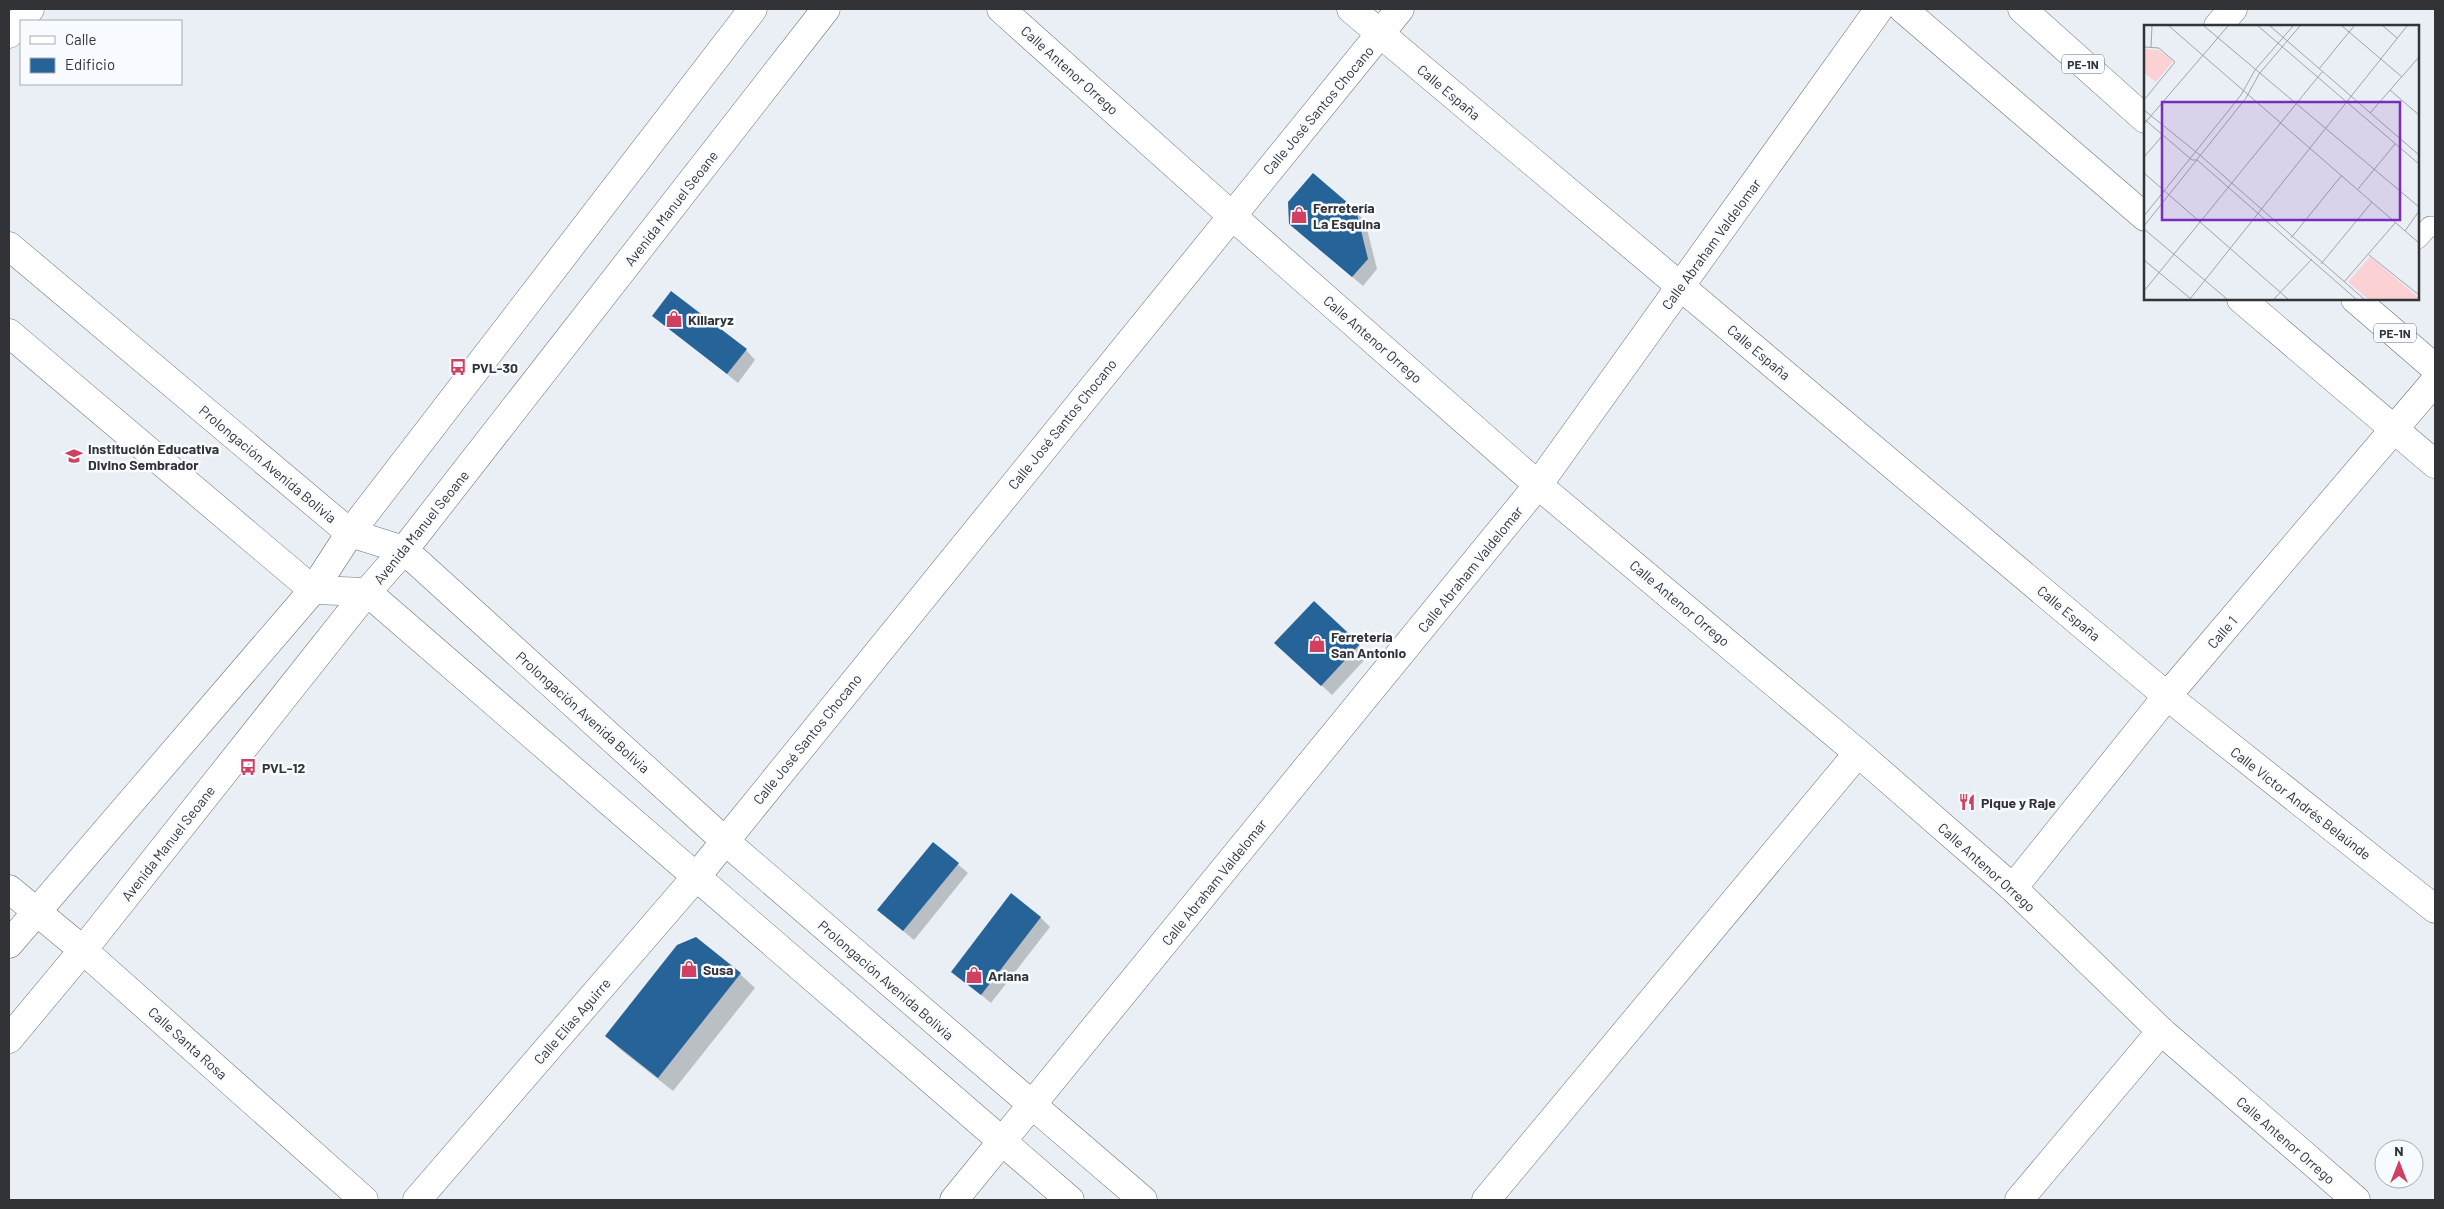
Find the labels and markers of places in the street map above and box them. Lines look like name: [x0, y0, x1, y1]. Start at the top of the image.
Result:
place label: Ferretería La Esquina: [1313, 199, 1381, 232]
shop icon: Ferretería La Esquina: [1289, 205, 1309, 225]
shop icon: Killaryz: [664, 309, 684, 329]
place label: Killaryz: [688, 311, 734, 328]
bus stop icon: PVL-30: [448, 357, 468, 377]
place label: PVL-30: [472, 359, 518, 376]
place label: Institución Educativa Divino Sembrador: [88, 440, 219, 473]
school or university icon: Institución Educativa Divino Sembrador: [64, 446, 84, 466]
place label: Ferretería San Antonio: [1331, 628, 1406, 661]
shop icon: Ferretería San Antonio: [1307, 634, 1327, 654]
bus stop icon: PVL-12: [238, 757, 258, 777]
place label: PVL-12: [262, 759, 305, 776]
restaurant icon: Pique y Raje: [1957, 792, 1977, 812]
place label: Pique y Raje: [1981, 794, 2056, 811]
shop icon: Susa: [679, 959, 699, 979]
place label: Susa: [703, 961, 733, 978]
shop icon: Ariana: [964, 965, 984, 985]
place label: Ariana: [988, 967, 1029, 984]

